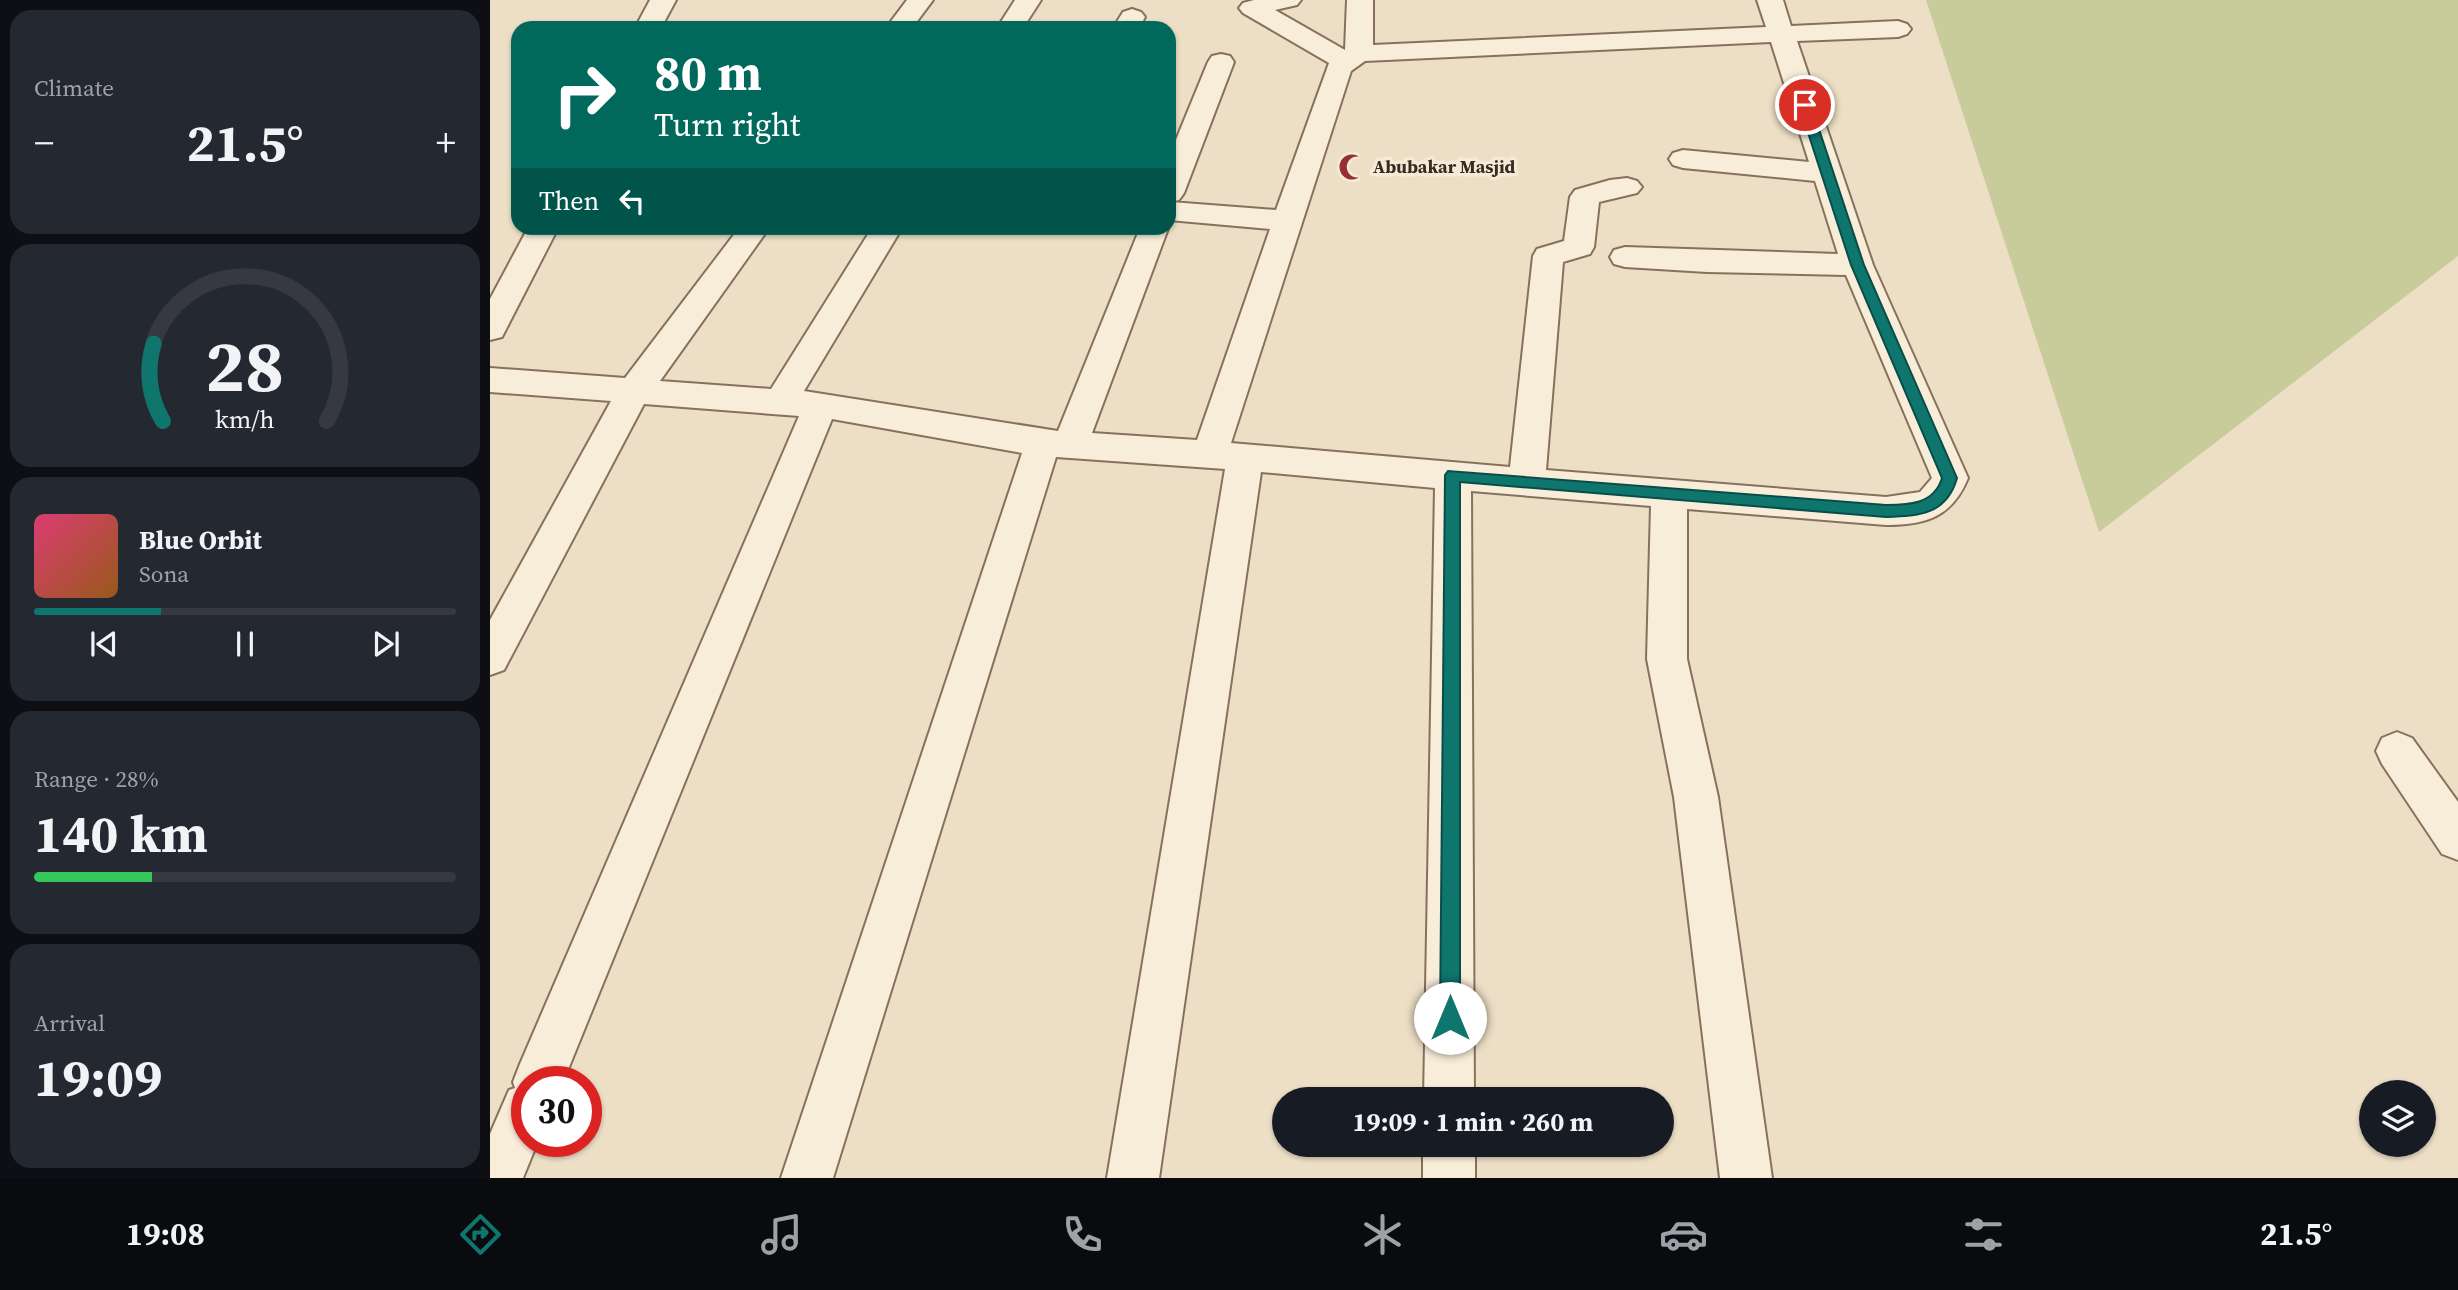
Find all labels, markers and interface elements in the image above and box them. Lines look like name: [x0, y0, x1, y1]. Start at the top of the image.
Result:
text: 80 m: [654, 39, 762, 106]
icon: right: [539, 49, 630, 140]
text: Climate: [34, 72, 114, 104]
pin: [1775, 75, 1835, 135]
icon: arrive: [1786, 86, 1824, 124]
text: Turn right: [654, 103, 800, 147]
text: 21.5°: [186, 107, 304, 178]
text: −: [34, 117, 54, 169]
text: +: [436, 117, 456, 169]
mosque icon: Abubakar Masjid: [1337, 152, 1367, 182]
place label: Abubakar Masjid: [1373, 154, 1516, 179]
icon: left: [613, 182, 651, 220]
text: Then: [539, 183, 599, 219]
text: 28: [206, 317, 284, 416]
text: km/h: [215, 402, 275, 436]
text: Blue Orbit: [139, 522, 262, 558]
text: Sona: [139, 558, 189, 590]
icon: previous: [85, 625, 123, 663]
icon: pause: [226, 625, 264, 663]
icon: next: [367, 625, 405, 663]
text: Range · 28%: [34, 763, 159, 795]
text: 140 km: [34, 798, 208, 869]
position arrow: [1413, 981, 1487, 1055]
text: Arrival: [34, 1007, 105, 1039]
text: 19:09: [34, 1042, 162, 1113]
speed limit sign: 30: [511, 1066, 602, 1157]
map controls: [2359, 1080, 2436, 1157]
button: layers: [2359, 1080, 2436, 1157]
text: 19:09 · 1 min · 260 m: [1353, 1104, 1593, 1140]
icon: directions: [456, 1210, 505, 1259]
icon: music: [757, 1210, 806, 1259]
icon: phone: [1058, 1210, 1107, 1259]
icon: climate: [1358, 1210, 1407, 1259]
icon: car: [1659, 1210, 1708, 1259]
icon: filters: [1959, 1210, 2008, 1259]
text: 19:08: [126, 1212, 205, 1256]
text: 21.5°: [2260, 1212, 2332, 1256]

